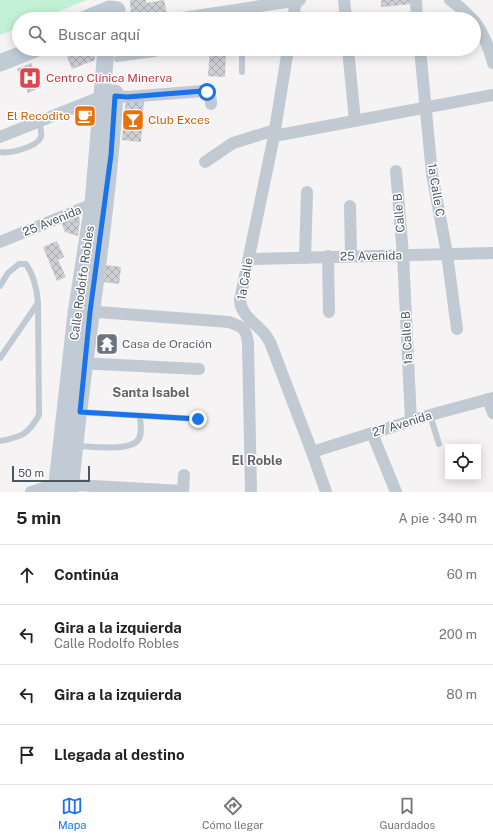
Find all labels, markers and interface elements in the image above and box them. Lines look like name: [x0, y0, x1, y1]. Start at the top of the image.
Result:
search box: [12, 12, 481, 56]
icon: search: [26, 23, 48, 45]
text: Buscar aquí: [58, 26, 140, 43]
hospital icon: Centro Clínica Minerva: [17, 65, 43, 91]
place label: Centro Clínica Minerva: [46, 71, 172, 85]
route start: [198, 83, 216, 101]
cafe icon: El Recodito: [72, 103, 98, 129]
bar icon: Club Exces: [120, 107, 146, 133]
place label: El Recodito: [7, 109, 70, 123]
place label: Club Exces: [148, 113, 210, 127]
street label: 1a Calle C: [425, 162, 447, 218]
street label: Calle B: [390, 193, 408, 233]
street label: 25 Avenida: [21, 203, 83, 239]
street label: Calle Rodolfo Robles: [67, 225, 97, 341]
street label: 25 Avenida: [340, 248, 402, 264]
street label: 1a Calle: [234, 256, 256, 301]
street label: 1a Calle B: [399, 311, 415, 365]
temple icon: Casa de Oración: [94, 331, 120, 357]
place label: Casa de Oración: [122, 337, 212, 351]
district label: Santa Isabel: [112, 385, 190, 400]
street label: 27 Avenida: [371, 408, 433, 440]
route end: [189, 410, 207, 428]
map controls: [445, 444, 481, 480]
button: locate: [445, 444, 481, 480]
district label: El Roble: [232, 453, 282, 468]
scale bar: [12, 464, 90, 483]
text: 50 m: [18, 467, 44, 479]
text: 5 min: [16, 508, 61, 528]
text: A pie · 340 m: [398, 511, 477, 526]
icon: ahead: [16, 564, 38, 586]
text: Continúa: [54, 566, 119, 583]
text: 60 m: [447, 567, 477, 582]
text: Gira a la izquierda: [54, 619, 182, 636]
icon: left: [16, 624, 38, 646]
text: 200 m: [439, 627, 477, 642]
text: Calle Rodolfo Robles: [54, 636, 179, 651]
icon: left: [16, 684, 38, 706]
text: Gira a la izquierda: [54, 686, 182, 703]
text: 80 m: [446, 687, 477, 702]
icon: arrive: [16, 744, 38, 766]
text: Llegada al destino: [54, 746, 185, 763]
tab: Mapa: [58, 795, 86, 831]
tab: Cómo llegar: [202, 795, 264, 831]
tab: Guardados: [379, 795, 435, 831]

